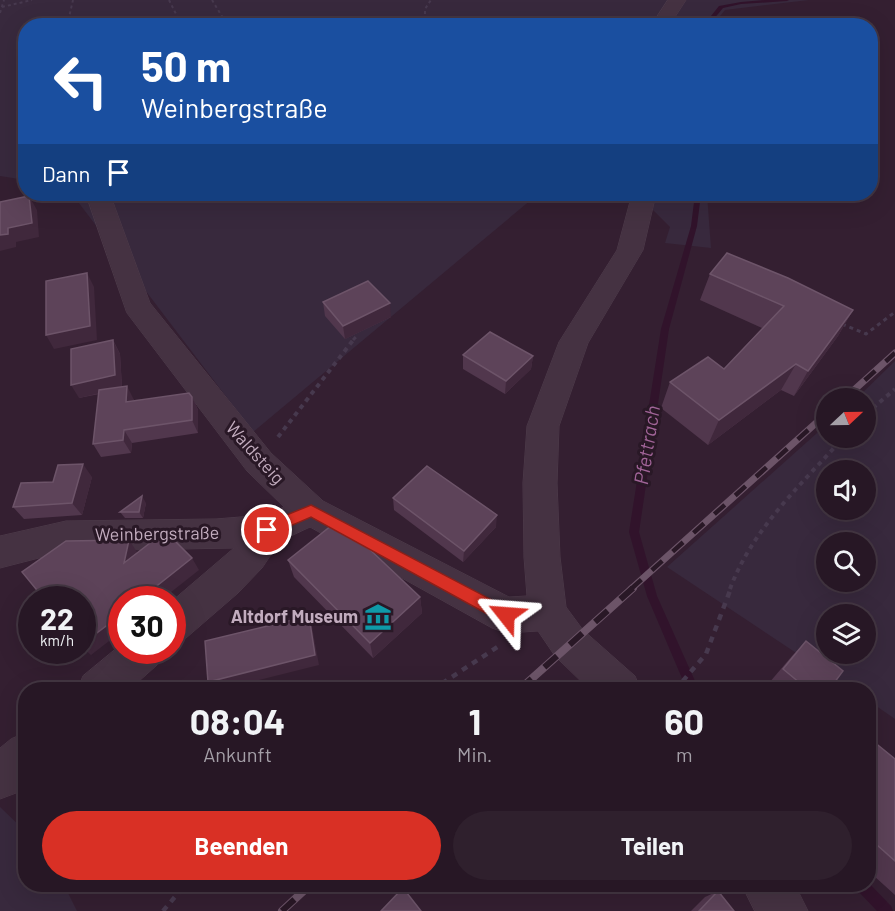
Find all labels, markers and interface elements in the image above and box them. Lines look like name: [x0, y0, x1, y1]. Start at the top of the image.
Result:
text: 50 m: [141, 40, 231, 90]
icon: left: [42, 42, 120, 120]
text: Weinbergstraße: [141, 91, 328, 123]
icon: arrive: [102, 156, 135, 189]
text: Dann: [42, 160, 90, 186]
north arrow: [816, 388, 876, 448]
map controls: [816, 388, 876, 664]
water label: Pfettrach: [628, 404, 664, 486]
street label: Waldsteig: [222, 416, 290, 488]
button: sound: [816, 460, 876, 520]
pin: [241, 504, 292, 555]
icon: arrive: [250, 513, 283, 546]
street label: Weinbergstraße: [95, 521, 219, 545]
button: search: [816, 532, 876, 592]
position arrow: [474, 583, 538, 647]
speed limit sign: 30: [108, 586, 186, 664]
text: 22: [40, 600, 74, 636]
museum icon: Altdorf Museum: [363, 602, 393, 632]
button: layers: [816, 604, 876, 664]
place label: Altdorf Museum: [231, 605, 358, 627]
text: km/h: [40, 631, 74, 649]
text: 08:04: [190, 699, 285, 742]
text: 1: [468, 699, 481, 742]
text: 60: [664, 699, 704, 742]
text: Ankunft: [203, 742, 272, 766]
text: Min.: [457, 742, 492, 766]
text: m: [676, 742, 692, 766]
button: Beenden: [42, 811, 441, 880]
button: Teilen: [453, 811, 852, 880]

